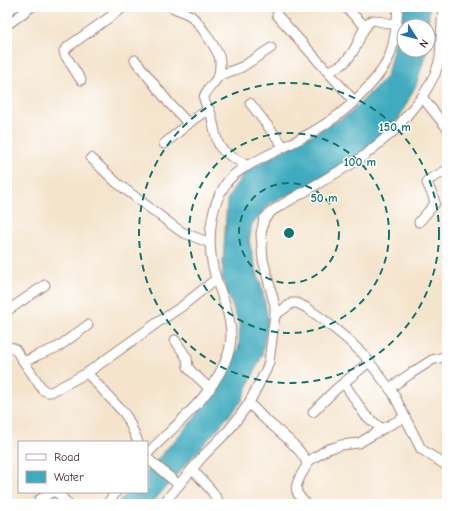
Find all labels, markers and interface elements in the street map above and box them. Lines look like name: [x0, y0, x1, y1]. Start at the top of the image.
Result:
north arrow: [396, 18, 436, 58]
text: N: [416, 37, 431, 50]
text: 150 m: [379, 120, 411, 134]
text: 100 m: [344, 155, 376, 169]
text: 50 m: [310, 191, 338, 205]
centre of rings: [282, 226, 296, 240]
legend: [18, 441, 148, 493]
text: Road: [54, 450, 80, 464]
text: Water: [54, 470, 84, 484]

